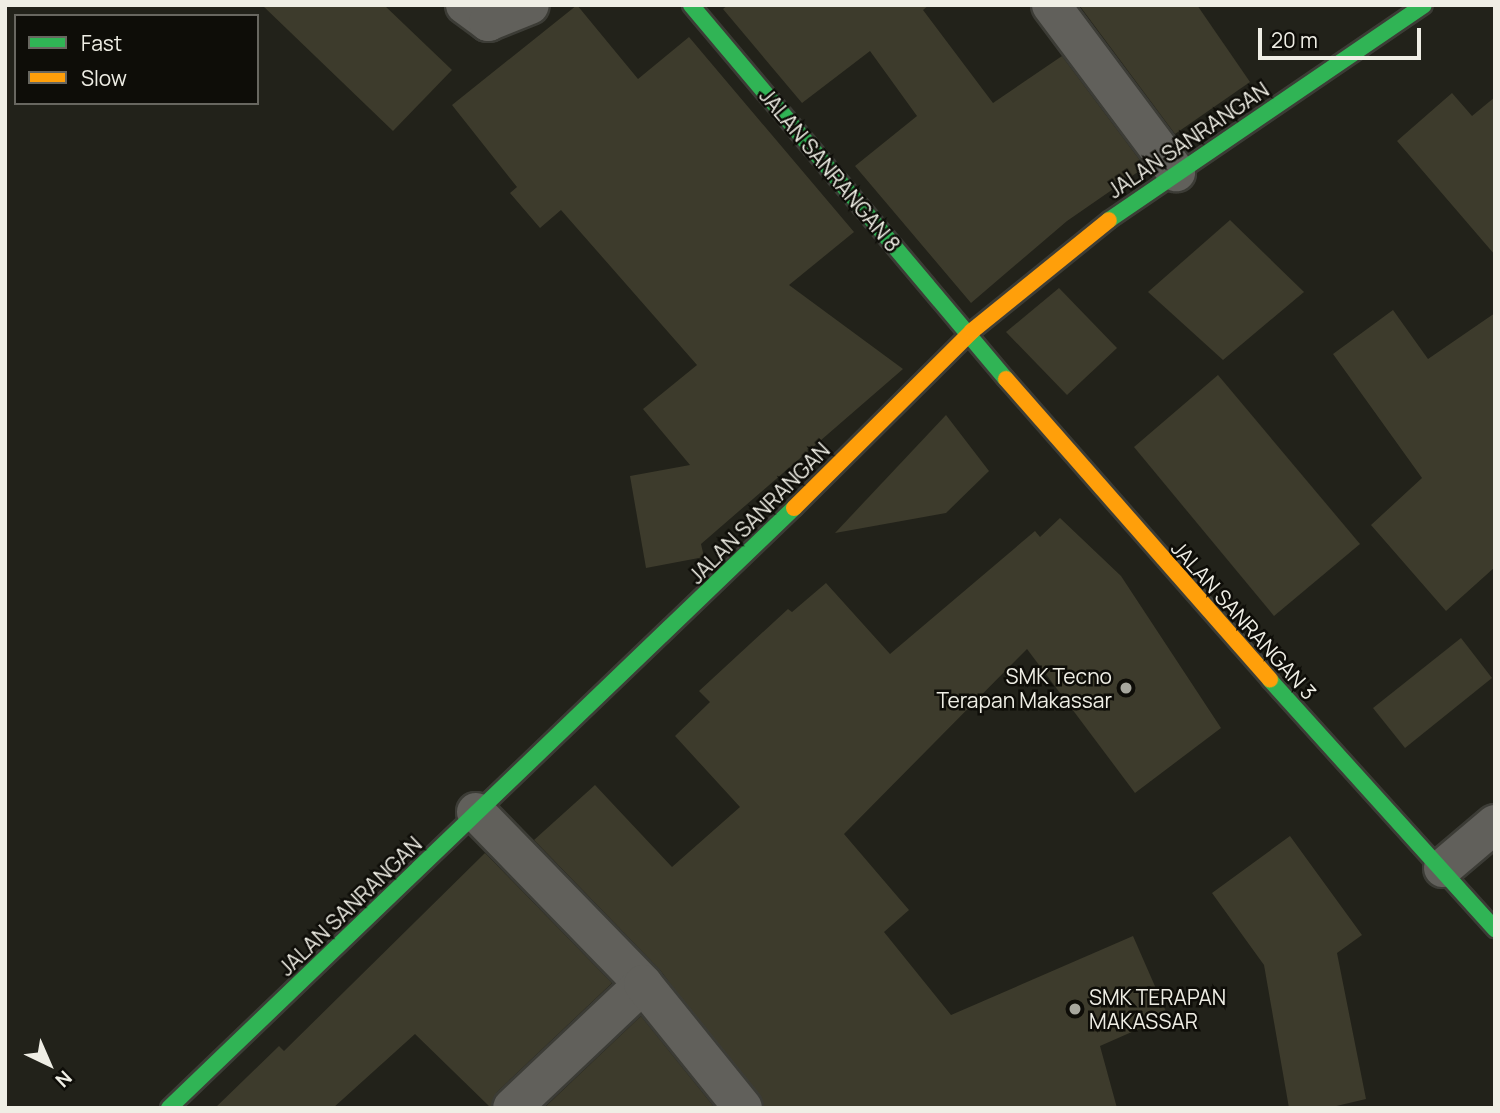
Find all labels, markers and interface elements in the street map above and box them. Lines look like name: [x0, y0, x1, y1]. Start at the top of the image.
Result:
legend: [14, 14, 259, 105]
scale bar: [1262, 14, 1425, 58]
text: 20 m: [1271, 26, 1318, 54]
text: Fast: [81, 29, 122, 57]
text: Slow: [81, 64, 127, 92]
street label: JALAN SANRANGAN: [1103, 77, 1273, 203]
street label: JALAN SANRANGAN 8: [754, 83, 906, 257]
street label: JALAN SANRANGAN: [683, 437, 835, 589]
street label: JALAN SANRANGAN 3: [1166, 536, 1322, 704]
place label: SMK Tecno Terapan Makassar: [937, 663, 1112, 713]
marker: SMK Tecno Terapan Makassar: [1118, 680, 1134, 696]
street label: JALAN SANRANGAN: [273, 831, 427, 981]
place label: SMK TERAPAN MAKASSAR: [1089, 984, 1227, 1034]
marker: SMK TERAPAN MAKASSAR: [1067, 1001, 1083, 1017]
north arrow: [14, 1029, 84, 1099]
text: N: [50, 1065, 78, 1093]

